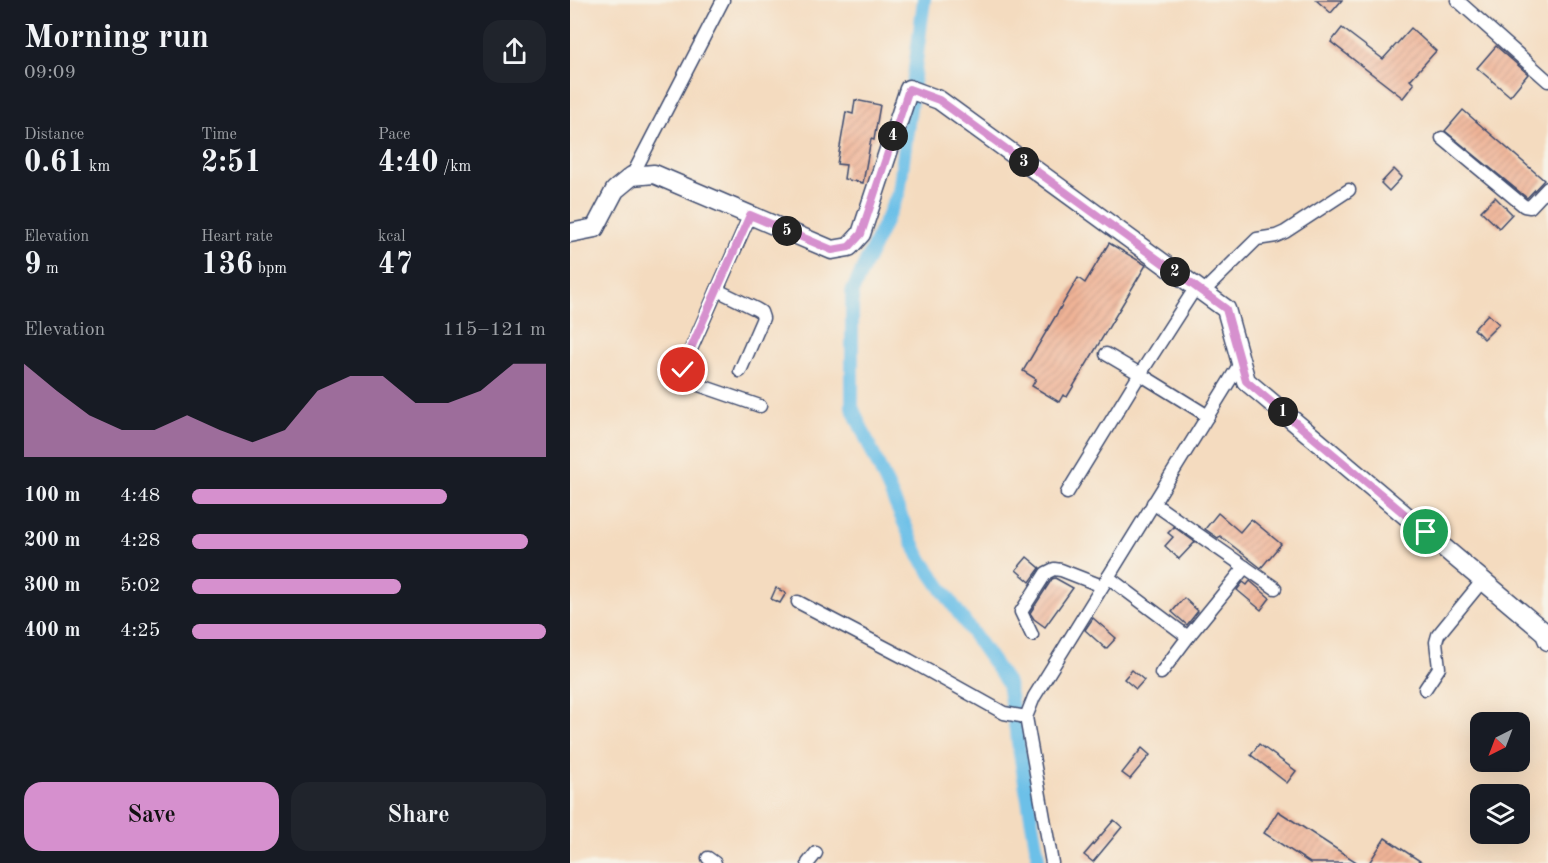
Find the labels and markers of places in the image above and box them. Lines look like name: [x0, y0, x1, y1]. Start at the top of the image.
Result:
pin: 4: [878, 121, 908, 151]
pin: 3: [1009, 147, 1039, 177]
pin: 5: [772, 216, 802, 246]
pin: 2: [1160, 257, 1190, 287]
pin: [657, 344, 708, 395]
pin: 1: [1268, 397, 1298, 427]
pin: [1400, 506, 1451, 557]

